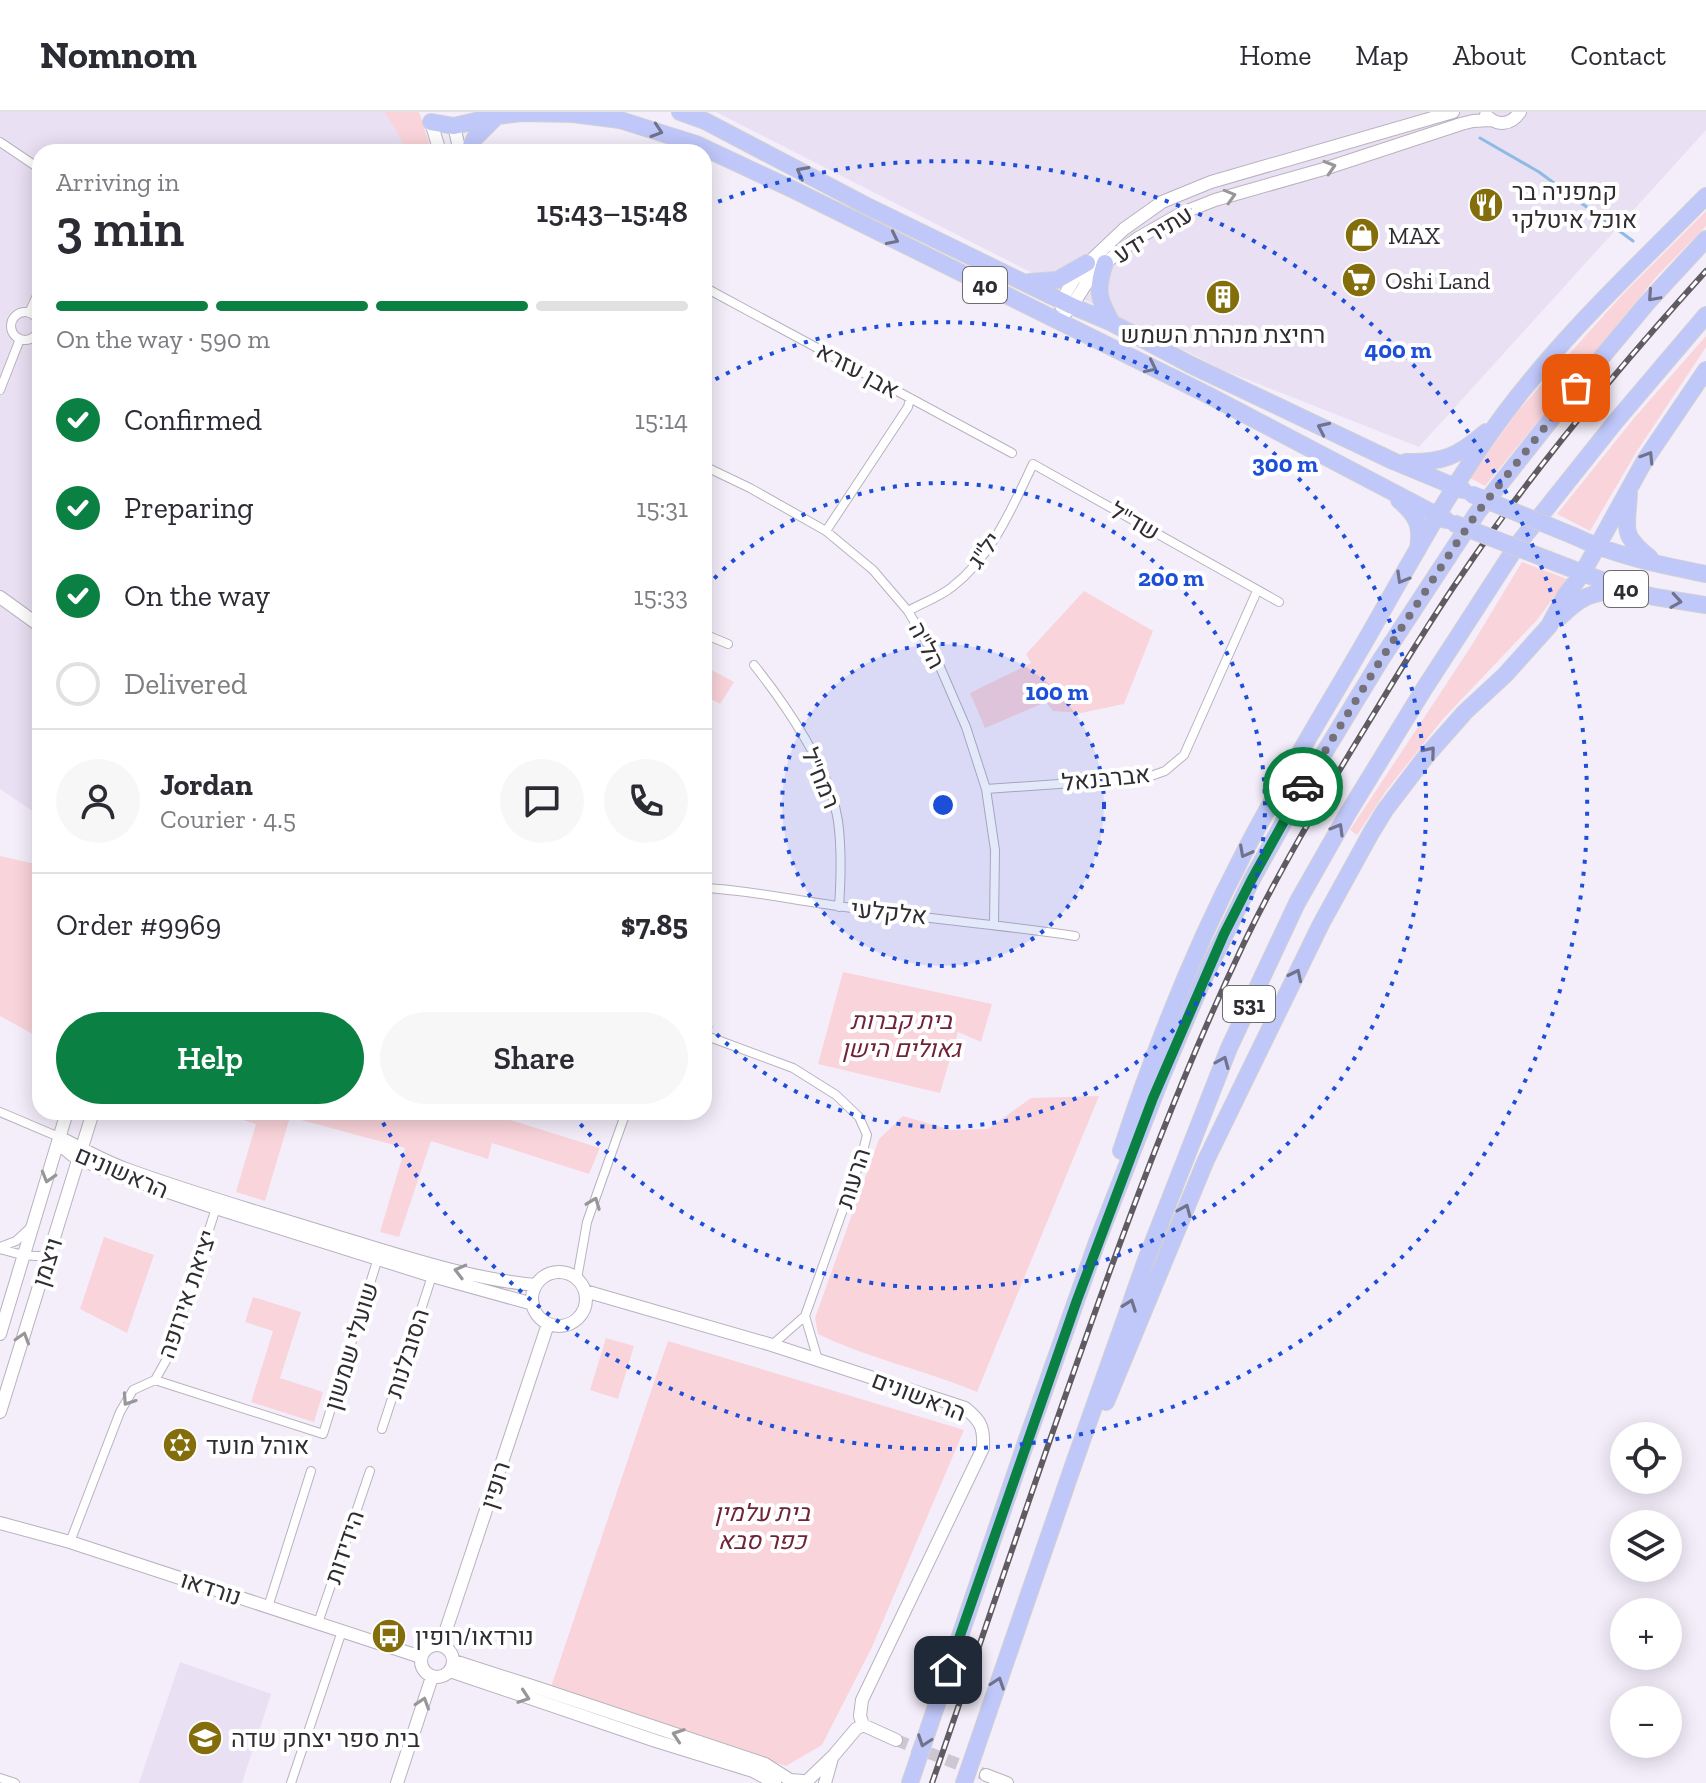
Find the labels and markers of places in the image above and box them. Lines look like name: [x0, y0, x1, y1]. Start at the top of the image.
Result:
place label: קמפניה בר אוכל איטלקי: [1512, 177, 1637, 234]
restaurant icon: קמפניה בר אוכל איטלקי: [1467, 186, 1505, 224]
shop icon: MAX: [1343, 216, 1381, 254]
place label: MAX: [1388, 221, 1440, 250]
supermarket icon: Oshi Land: [1340, 261, 1378, 299]
place label: Oshi Land: [1385, 266, 1490, 295]
building icon: רחיצת מנהרת השמש: [1204, 278, 1242, 316]
place label: רחיצת מנהרת השמש: [1121, 320, 1325, 349]
pin: [1542, 354, 1610, 422]
centre of rings: [929, 791, 957, 819]
synagogue icon: אוהל מועד: [161, 1426, 199, 1464]
place label: אוהל מועד: [206, 1431, 309, 1460]
bus stop icon: נורדאו/רופין: [370, 1617, 408, 1655]
place label: נורדאו/רופין: [415, 1622, 534, 1651]
pin: [914, 1636, 982, 1704]
school or university icon: בית ספר יצחק שדה: [186, 1719, 224, 1757]
place label: בית ספר יצחק שדה: [231, 1724, 420, 1753]

